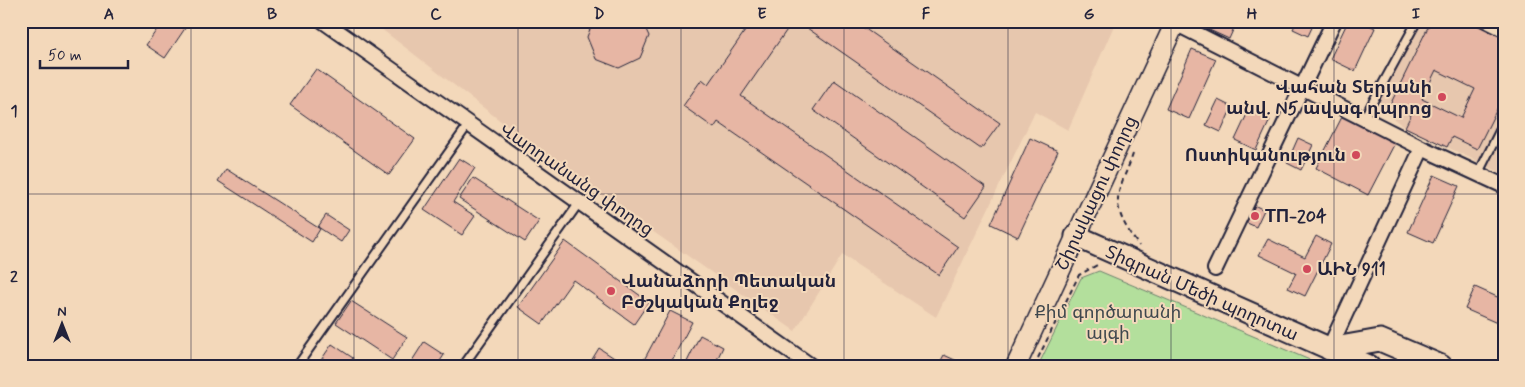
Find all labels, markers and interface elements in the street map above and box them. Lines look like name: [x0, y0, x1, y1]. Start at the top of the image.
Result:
text: A: [104, 4, 114, 25]
text: B: [267, 4, 277, 25]
text: C: [430, 4, 442, 25]
text: D: [593, 4, 605, 25]
text: E: [757, 4, 767, 25]
text: F: [922, 4, 931, 25]
text: G: [1084, 4, 1095, 25]
text: H: [1247, 4, 1258, 25]
text: I: [1412, 4, 1421, 25]
scale bar: [40, 38, 128, 70]
text: 50 m: [48, 46, 82, 66]
place label: Վահան Տերյանի անվ. N5 ավագ դպրոց: [1226, 76, 1432, 121]
marker: Վահան Տերյանի անվ. N5 ավագ դպրոց: [1436, 91, 1448, 103]
text: 1: [10, 101, 18, 122]
street label: Շիրակացու փողոց: [1050, 112, 1143, 275]
street label: Վարդանանց փողոց: [495, 118, 658, 242]
place label: Ոստիկանություն: [1185, 144, 1346, 168]
marker: Ոստիկանություն: [1350, 149, 1362, 161]
place label: ТП-204: [1265, 205, 1327, 229]
marker: ТП-204: [1249, 210, 1261, 222]
street label: Տիգրան Մեծի պողոտա: [1101, 241, 1302, 347]
place label: ԱԻՆ 911: [1317, 258, 1386, 282]
marker: ԱԻՆ 911: [1301, 263, 1313, 275]
text: 2: [10, 267, 18, 288]
place label: Վանաձորի Պետական Բժշկական Քոլեջ: [621, 270, 836, 315]
marker: Վանաձորի Պետական Բժշկական Քոլեջ: [605, 285, 617, 297]
north arrow: [38, 300, 88, 350]
park label: Քիմ գործարանի այգի: [1035, 301, 1181, 346]
text: N: [57, 303, 67, 321]

